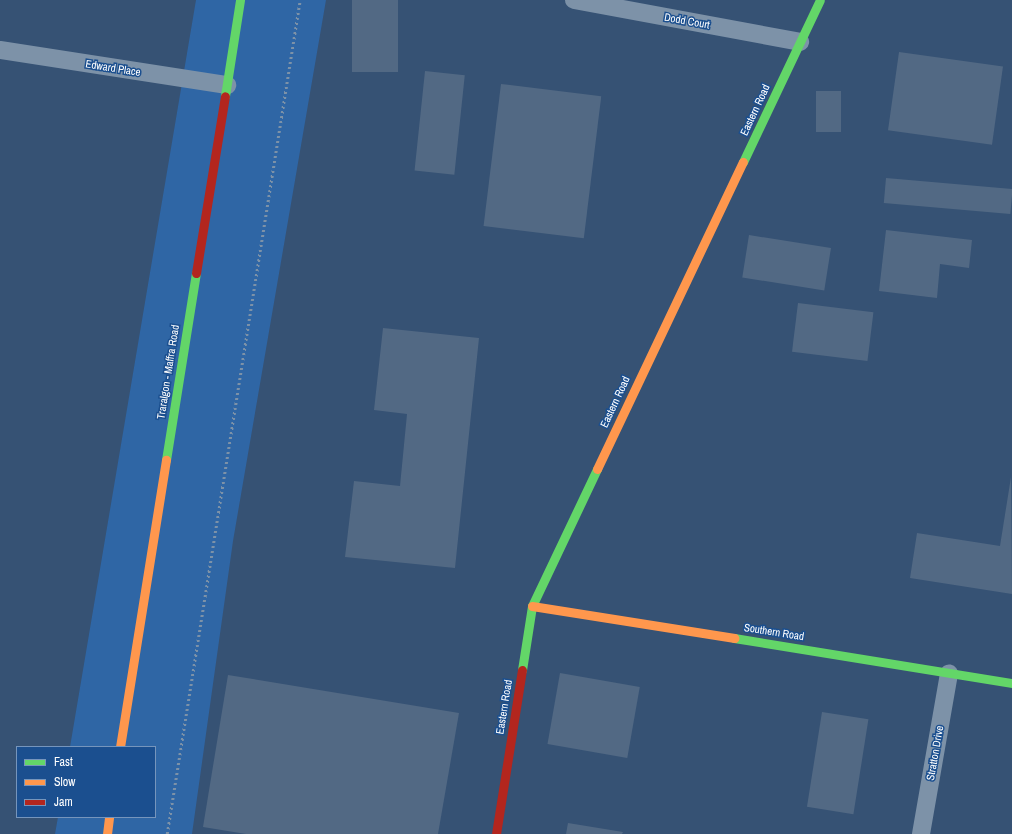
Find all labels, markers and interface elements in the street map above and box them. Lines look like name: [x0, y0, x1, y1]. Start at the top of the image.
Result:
street label: Dodd Court: [663, 10, 711, 32]
street label: Edward Place: [84, 57, 142, 79]
street label: Eastern Road: [737, 82, 773, 138]
street label: Traralgon - Maffra Road: [154, 324, 182, 420]
street label: Eastern Road: [597, 374, 633, 430]
street label: Southern Road: [743, 621, 805, 643]
street label: Eastern Road: [493, 679, 515, 735]
street label: Stratton Drive: [924, 724, 946, 782]
legend: [16, 746, 156, 818]
text: Fast: [54, 754, 73, 770]
text: Slow: [54, 774, 75, 790]
text: Jam: [54, 794, 73, 810]

